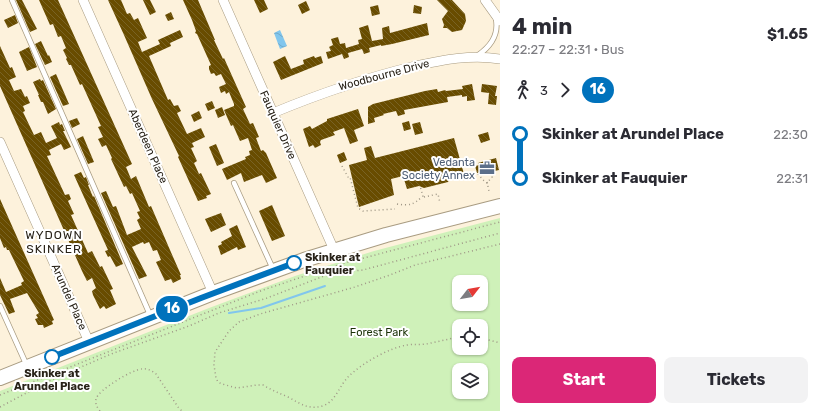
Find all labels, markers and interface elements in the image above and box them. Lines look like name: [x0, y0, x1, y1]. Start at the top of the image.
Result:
text: 4 min: [512, 13, 572, 40]
text: $1.65: [767, 25, 808, 43]
text: 22:27 – 22:31 · Bus: [512, 42, 624, 57]
street label: Woodbourne Drive: [337, 57, 431, 93]
icon: walk: [512, 79, 534, 101]
icon: forward: [554, 79, 576, 101]
text: 16: [590, 81, 606, 98]
text: 3: [540, 83, 548, 98]
street label: Fauquier Drive: [257, 89, 299, 161]
street label: Aberdeen Place: [126, 107, 170, 185]
text: Skinker at Arundel Place: [542, 125, 724, 143]
text: 22:30: [773, 127, 808, 142]
place label: Vedanta Society Annex: [402, 156, 475, 182]
office icon: Vedanta Society Annex: [478, 159, 496, 177]
text: Skinker at Fauquier: [542, 169, 687, 187]
text: 22:31: [776, 171, 808, 186]
district label: WYDOWN SKINKER: [25, 228, 83, 256]
place label: Skinker at Fauquier: [305, 251, 360, 277]
marker: Skinker at Fauquier: [286, 255, 302, 271]
street label: Arundel Place: [49, 262, 89, 332]
north arrow: [452, 275, 488, 311]
map controls: [452, 275, 488, 399]
line badge: 16: [154, 296, 190, 322]
text: 16: [164, 300, 180, 317]
button: locate: [452, 319, 488, 355]
park label: Forest Park: [350, 326, 408, 339]
marker: Skinker at Arundel Place: [44, 349, 60, 365]
button: Start: [512, 357, 656, 403]
button: Tickets: [664, 357, 808, 403]
button: layers: [452, 363, 488, 399]
place label: Skinker at Arundel Place: [14, 367, 90, 393]

